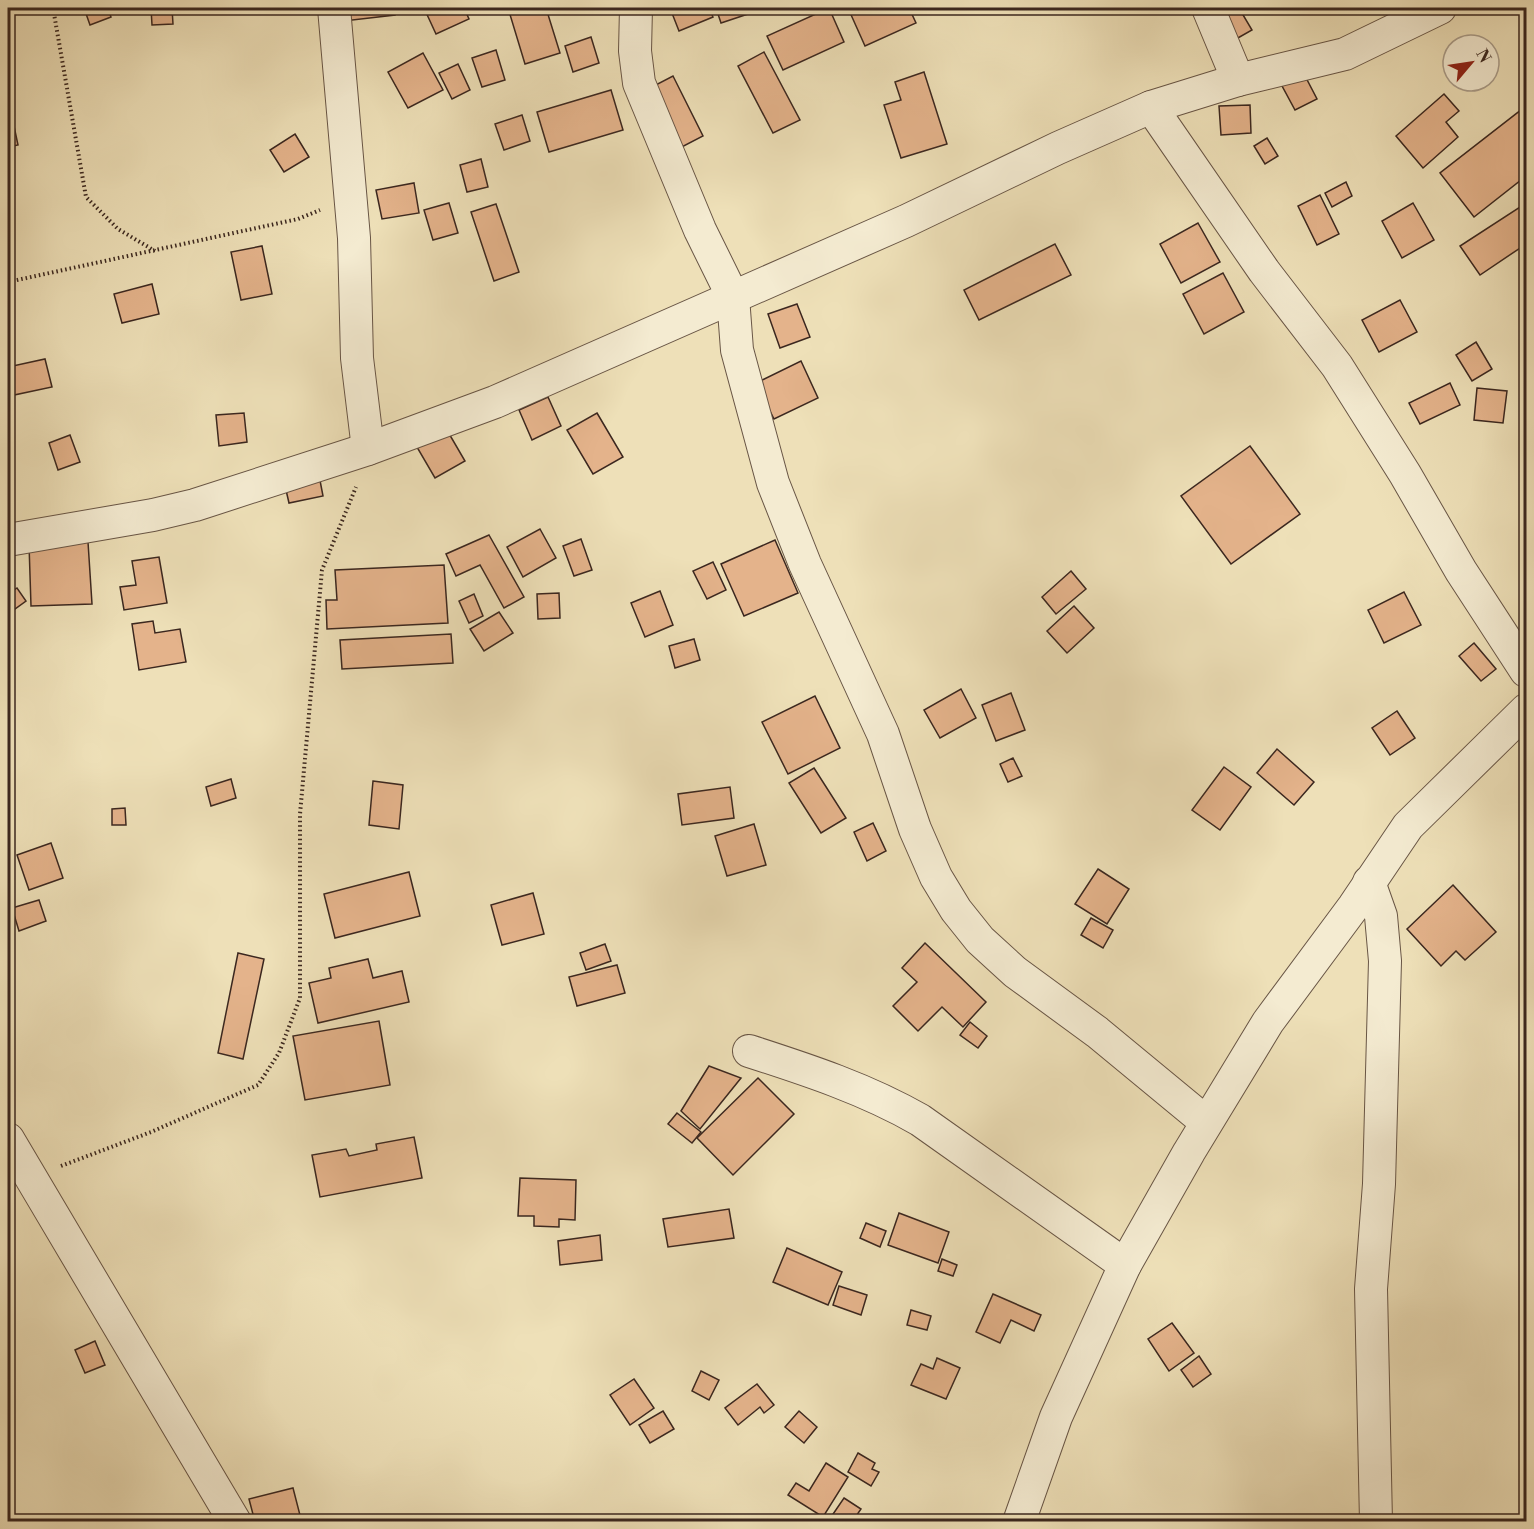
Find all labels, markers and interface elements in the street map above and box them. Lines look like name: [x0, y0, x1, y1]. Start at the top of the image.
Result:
north arrow: [1441, 33, 1501, 93]
text: N: [1471, 46, 1495, 67]

